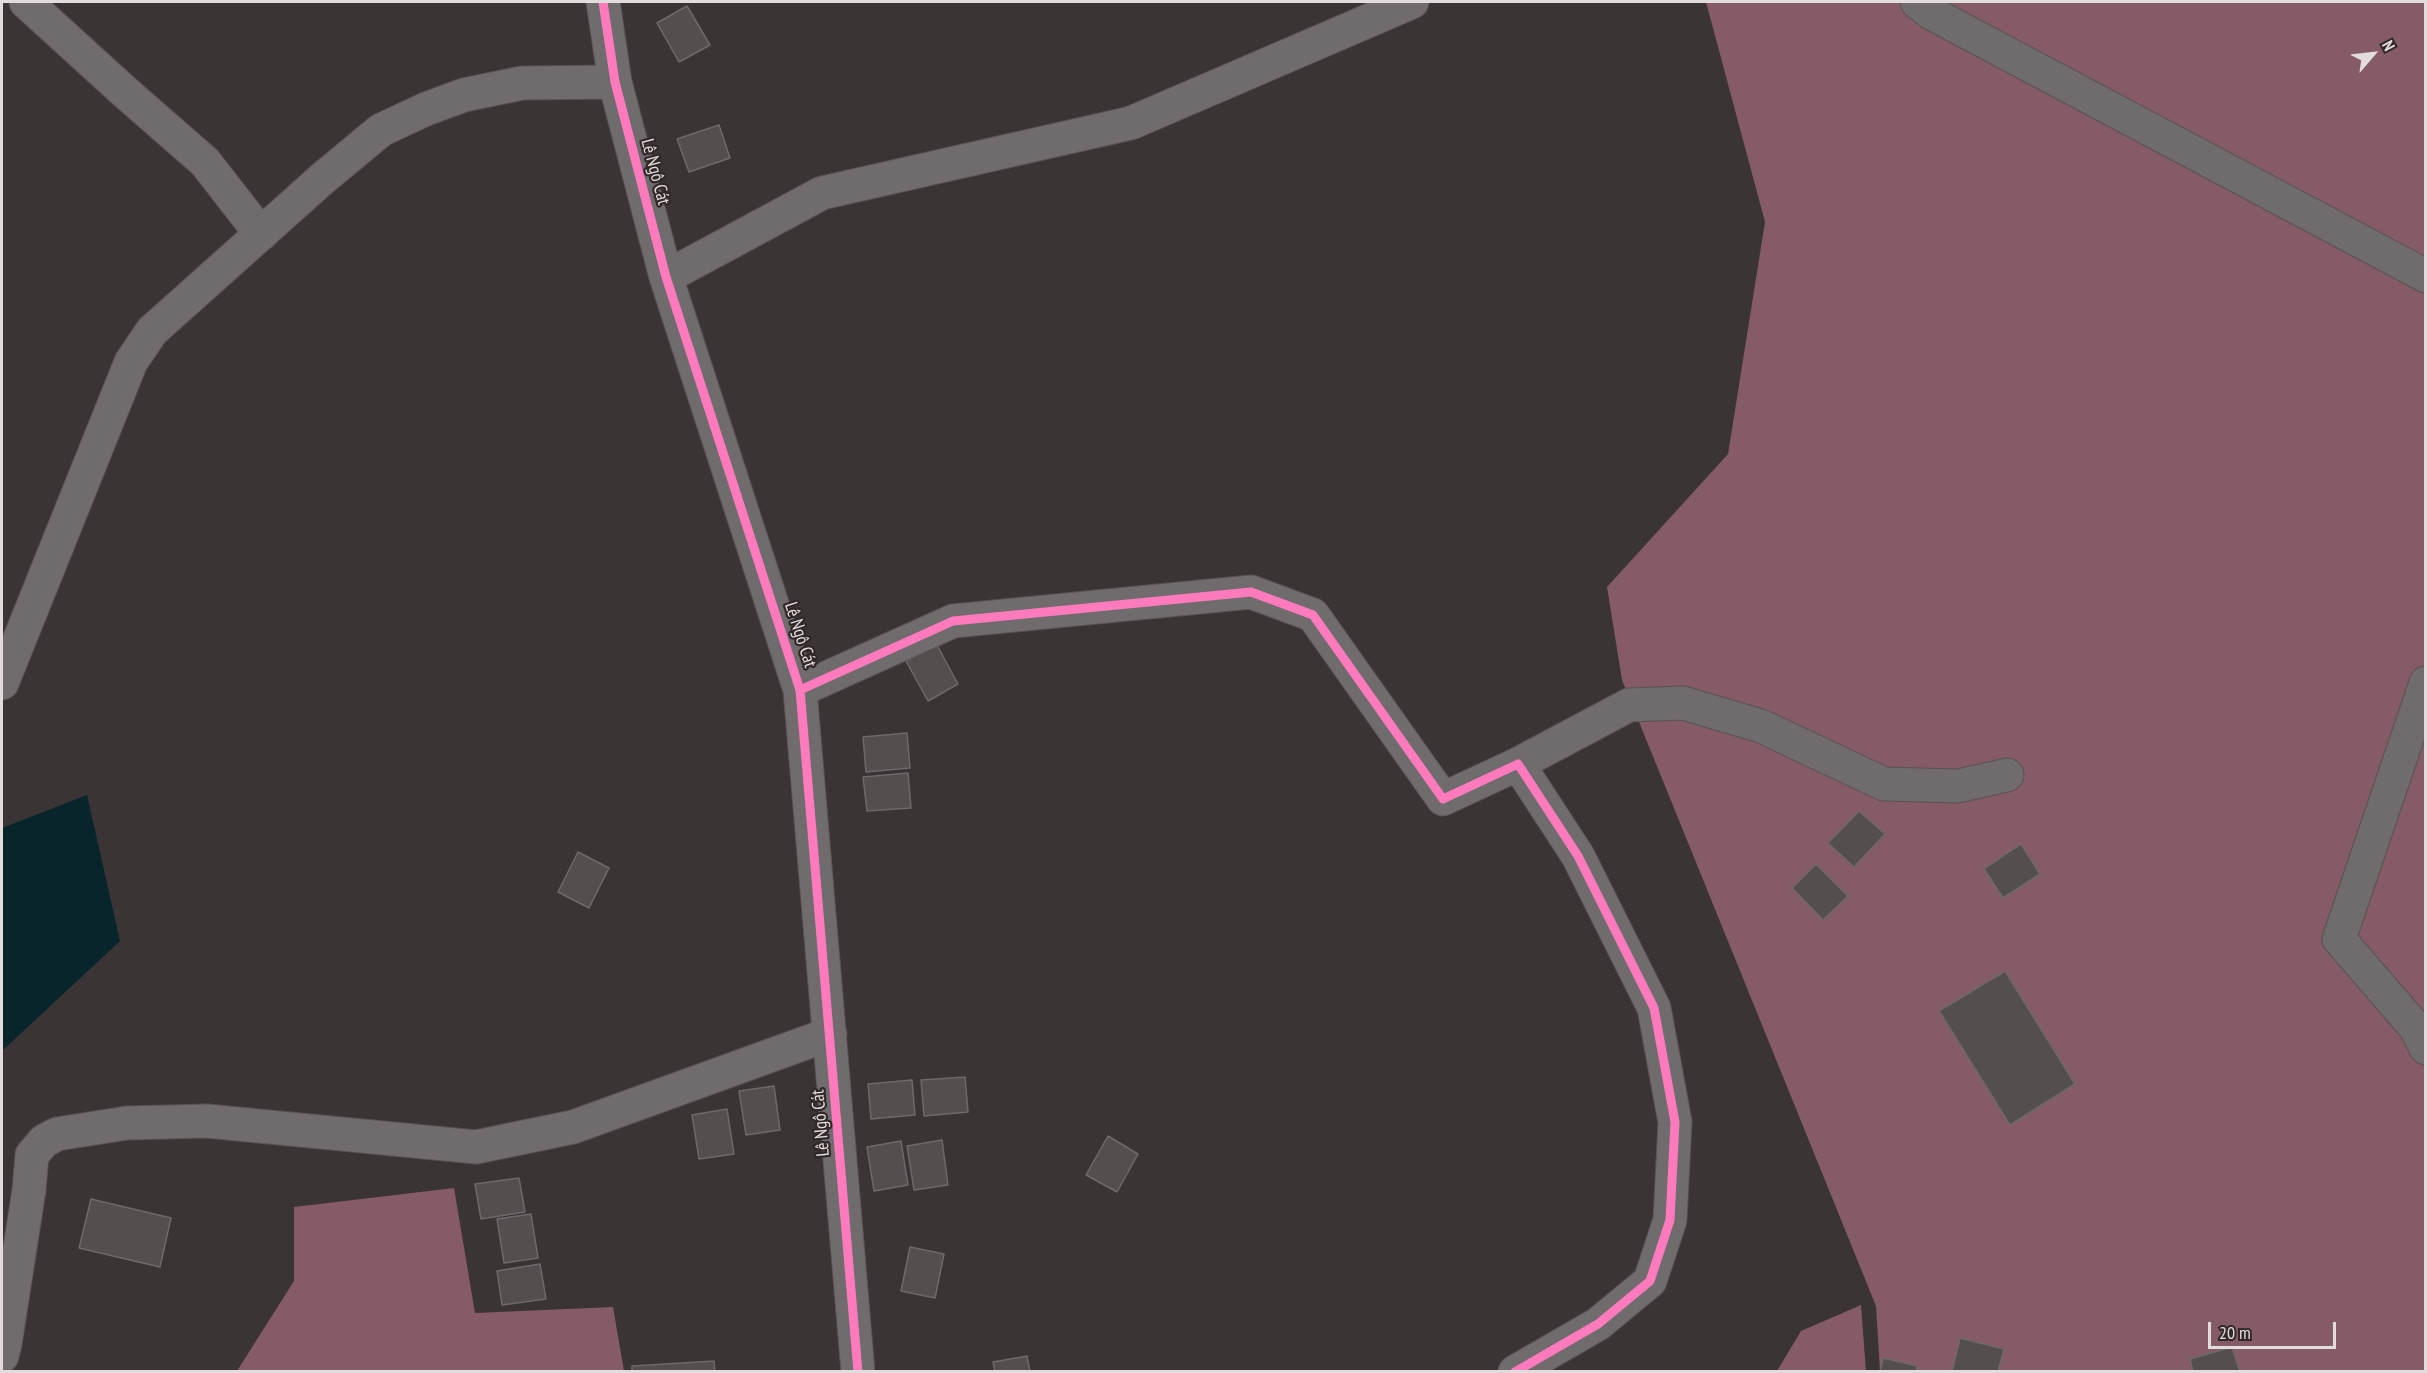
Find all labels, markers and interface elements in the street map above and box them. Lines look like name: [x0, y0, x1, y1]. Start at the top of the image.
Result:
north arrow: [2343, 24, 2403, 84]
text: N: [2378, 37, 2400, 54]
street label: Lê Ngô Cát: [636, 137, 674, 207]
street label: Lê Ngô Cát: [779, 600, 821, 670]
street label: Lê Ngô Cát: [807, 1088, 835, 1158]
scale bar: [2211, 1310, 2338, 1348]
text: 20 m: [2219, 1321, 2251, 1344]

